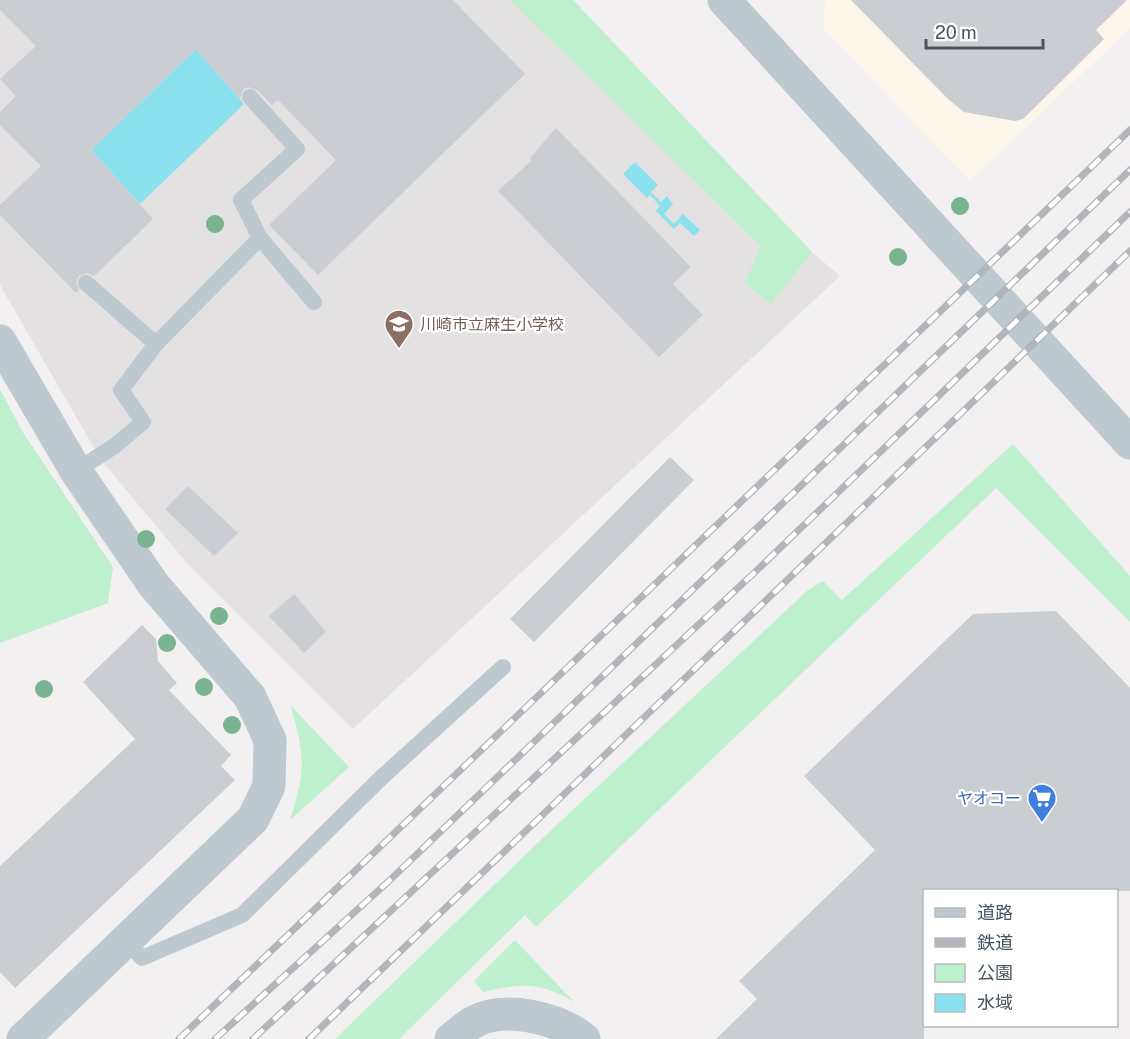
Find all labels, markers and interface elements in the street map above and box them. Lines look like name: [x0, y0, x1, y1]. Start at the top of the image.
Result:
scale bar: [926, 12, 1043, 50]
text: 20 m: [935, 22, 977, 43]
school or university icon: 川崎市立麻生小学校: [383, 308, 415, 350]
place label: 川崎市立麻生小学校: [420, 315, 564, 334]
supermarket icon: ヤオコー: [1026, 782, 1058, 824]
place label: ヤオコー: [957, 789, 1021, 808]
legend: [923, 889, 1118, 1027]
text: 道路: [977, 902, 1013, 923]
text: 鉄道: [977, 932, 1013, 953]
text: 公園: [977, 962, 1013, 983]
text: 水域: [977, 992, 1013, 1013]

